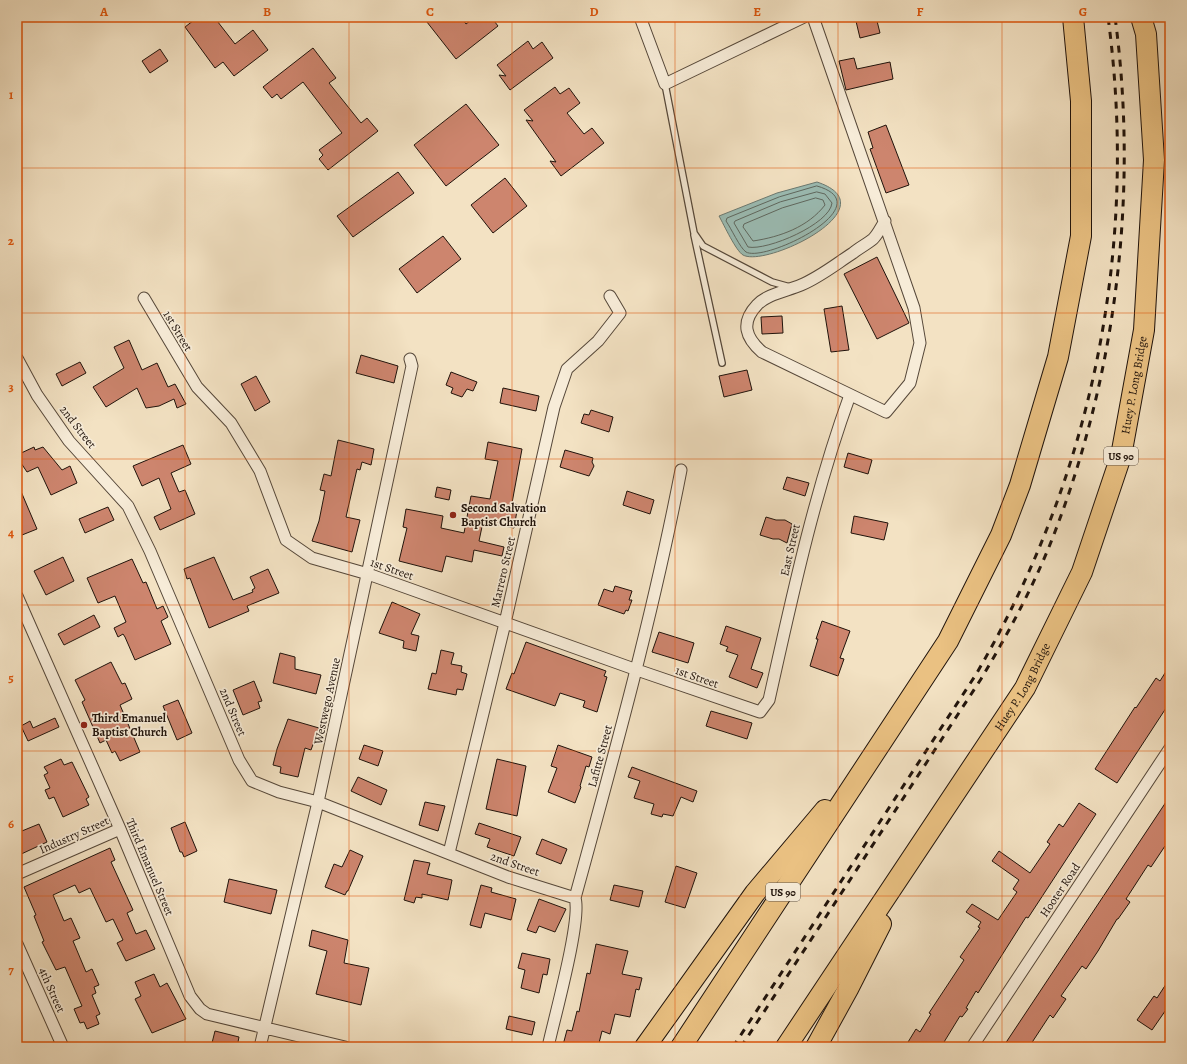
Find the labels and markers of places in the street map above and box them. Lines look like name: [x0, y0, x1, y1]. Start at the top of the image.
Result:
place label: Second Salvation Baptist Church: [461, 500, 546, 530]
marker: Second Salvation Baptist Church: [448, 510, 458, 520]
place label: Third Emanuel Baptist Church: [92, 710, 168, 740]
marker: Third Emanuel Baptist Church: [79, 720, 89, 730]

